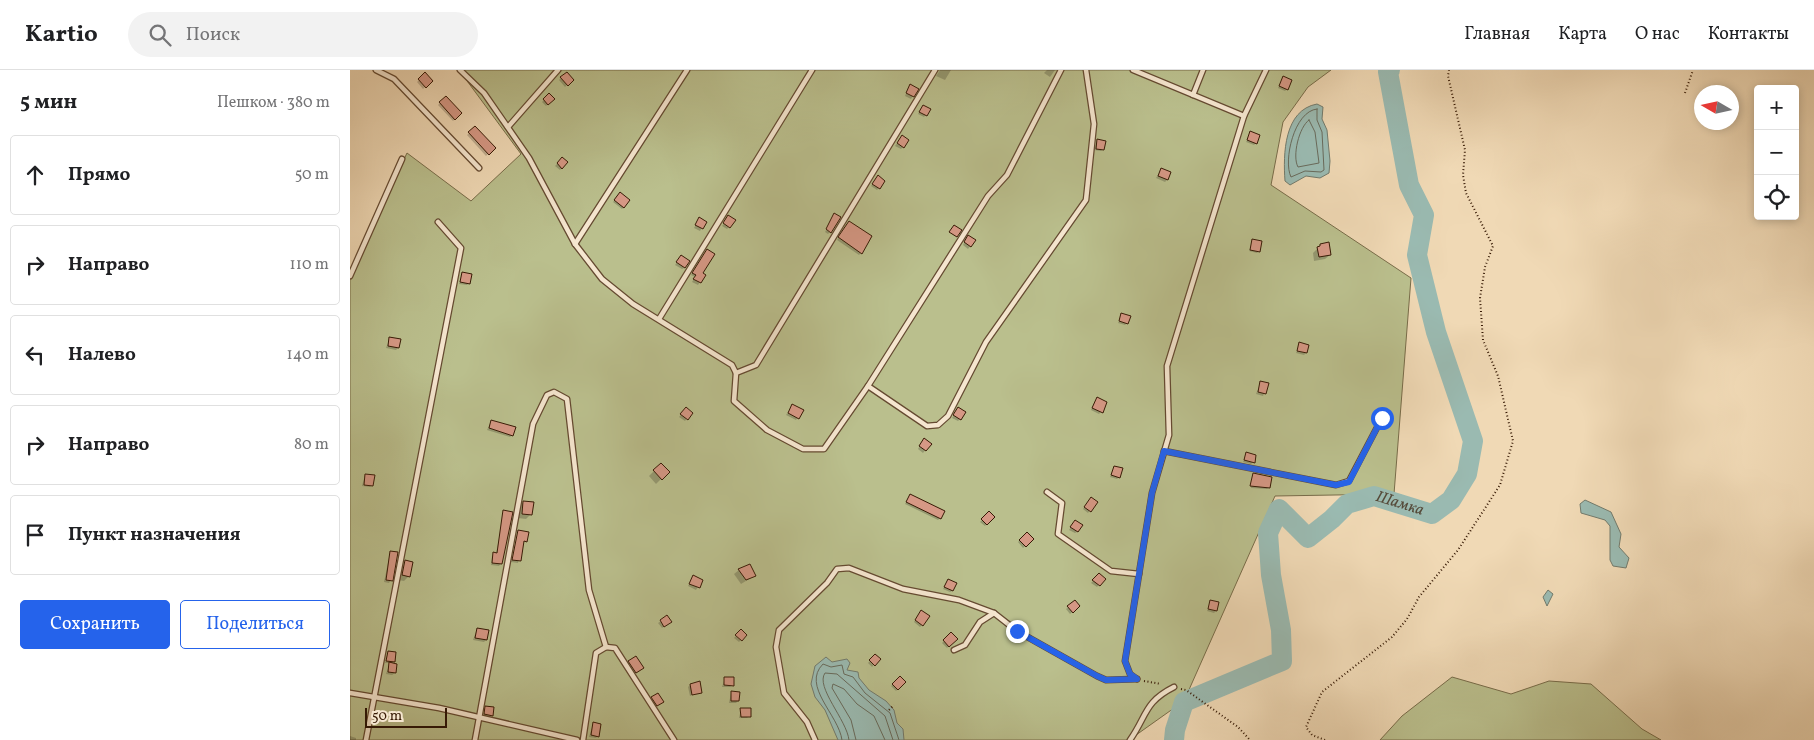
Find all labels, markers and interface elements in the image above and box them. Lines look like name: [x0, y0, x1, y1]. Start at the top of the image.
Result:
search box: [128, 12, 478, 57]
text: Kartio: [25, 18, 98, 52]
icon: search: [146, 21, 174, 49]
text: Поиск: [186, 22, 240, 48]
text: Главная: [1464, 22, 1530, 47]
text: Карта: [1558, 22, 1607, 47]
text: О нас: [1635, 22, 1680, 47]
text: Контакты: [1708, 22, 1789, 47]
north arrow: [1694, 85, 1739, 130]
map controls: [1754, 85, 1799, 220]
button: +: [1754, 85, 1799, 130]
text: 5 мин: [20, 88, 77, 117]
text: Пешком · 380 m: [217, 92, 330, 114]
button: −: [1754, 130, 1799, 175]
icon: ahead: [21, 161, 49, 189]
text: Прямо: [68, 162, 130, 188]
text: 50 m: [295, 164, 329, 186]
button: locate: [1754, 175, 1799, 220]
icon: right: [21, 251, 49, 279]
text: Направо: [68, 252, 150, 278]
text: 110 m: [290, 254, 329, 276]
icon: left: [21, 341, 49, 369]
text: Налево: [68, 342, 136, 368]
text: 140 m: [287, 344, 329, 366]
route start: [1371, 407, 1394, 430]
icon: right: [21, 431, 49, 459]
text: Направо: [68, 432, 150, 458]
text: 80 m: [294, 434, 329, 456]
water label: Шамка: [1373, 486, 1427, 522]
icon: arrive: [21, 521, 49, 549]
text: Пункт назначения: [68, 522, 241, 548]
button: Сохранить: [20, 600, 170, 649]
button: Поделиться: [180, 600, 330, 649]
route end: [1006, 620, 1029, 643]
scale bar: [365, 705, 448, 728]
text: 50 m: [372, 707, 402, 726]

